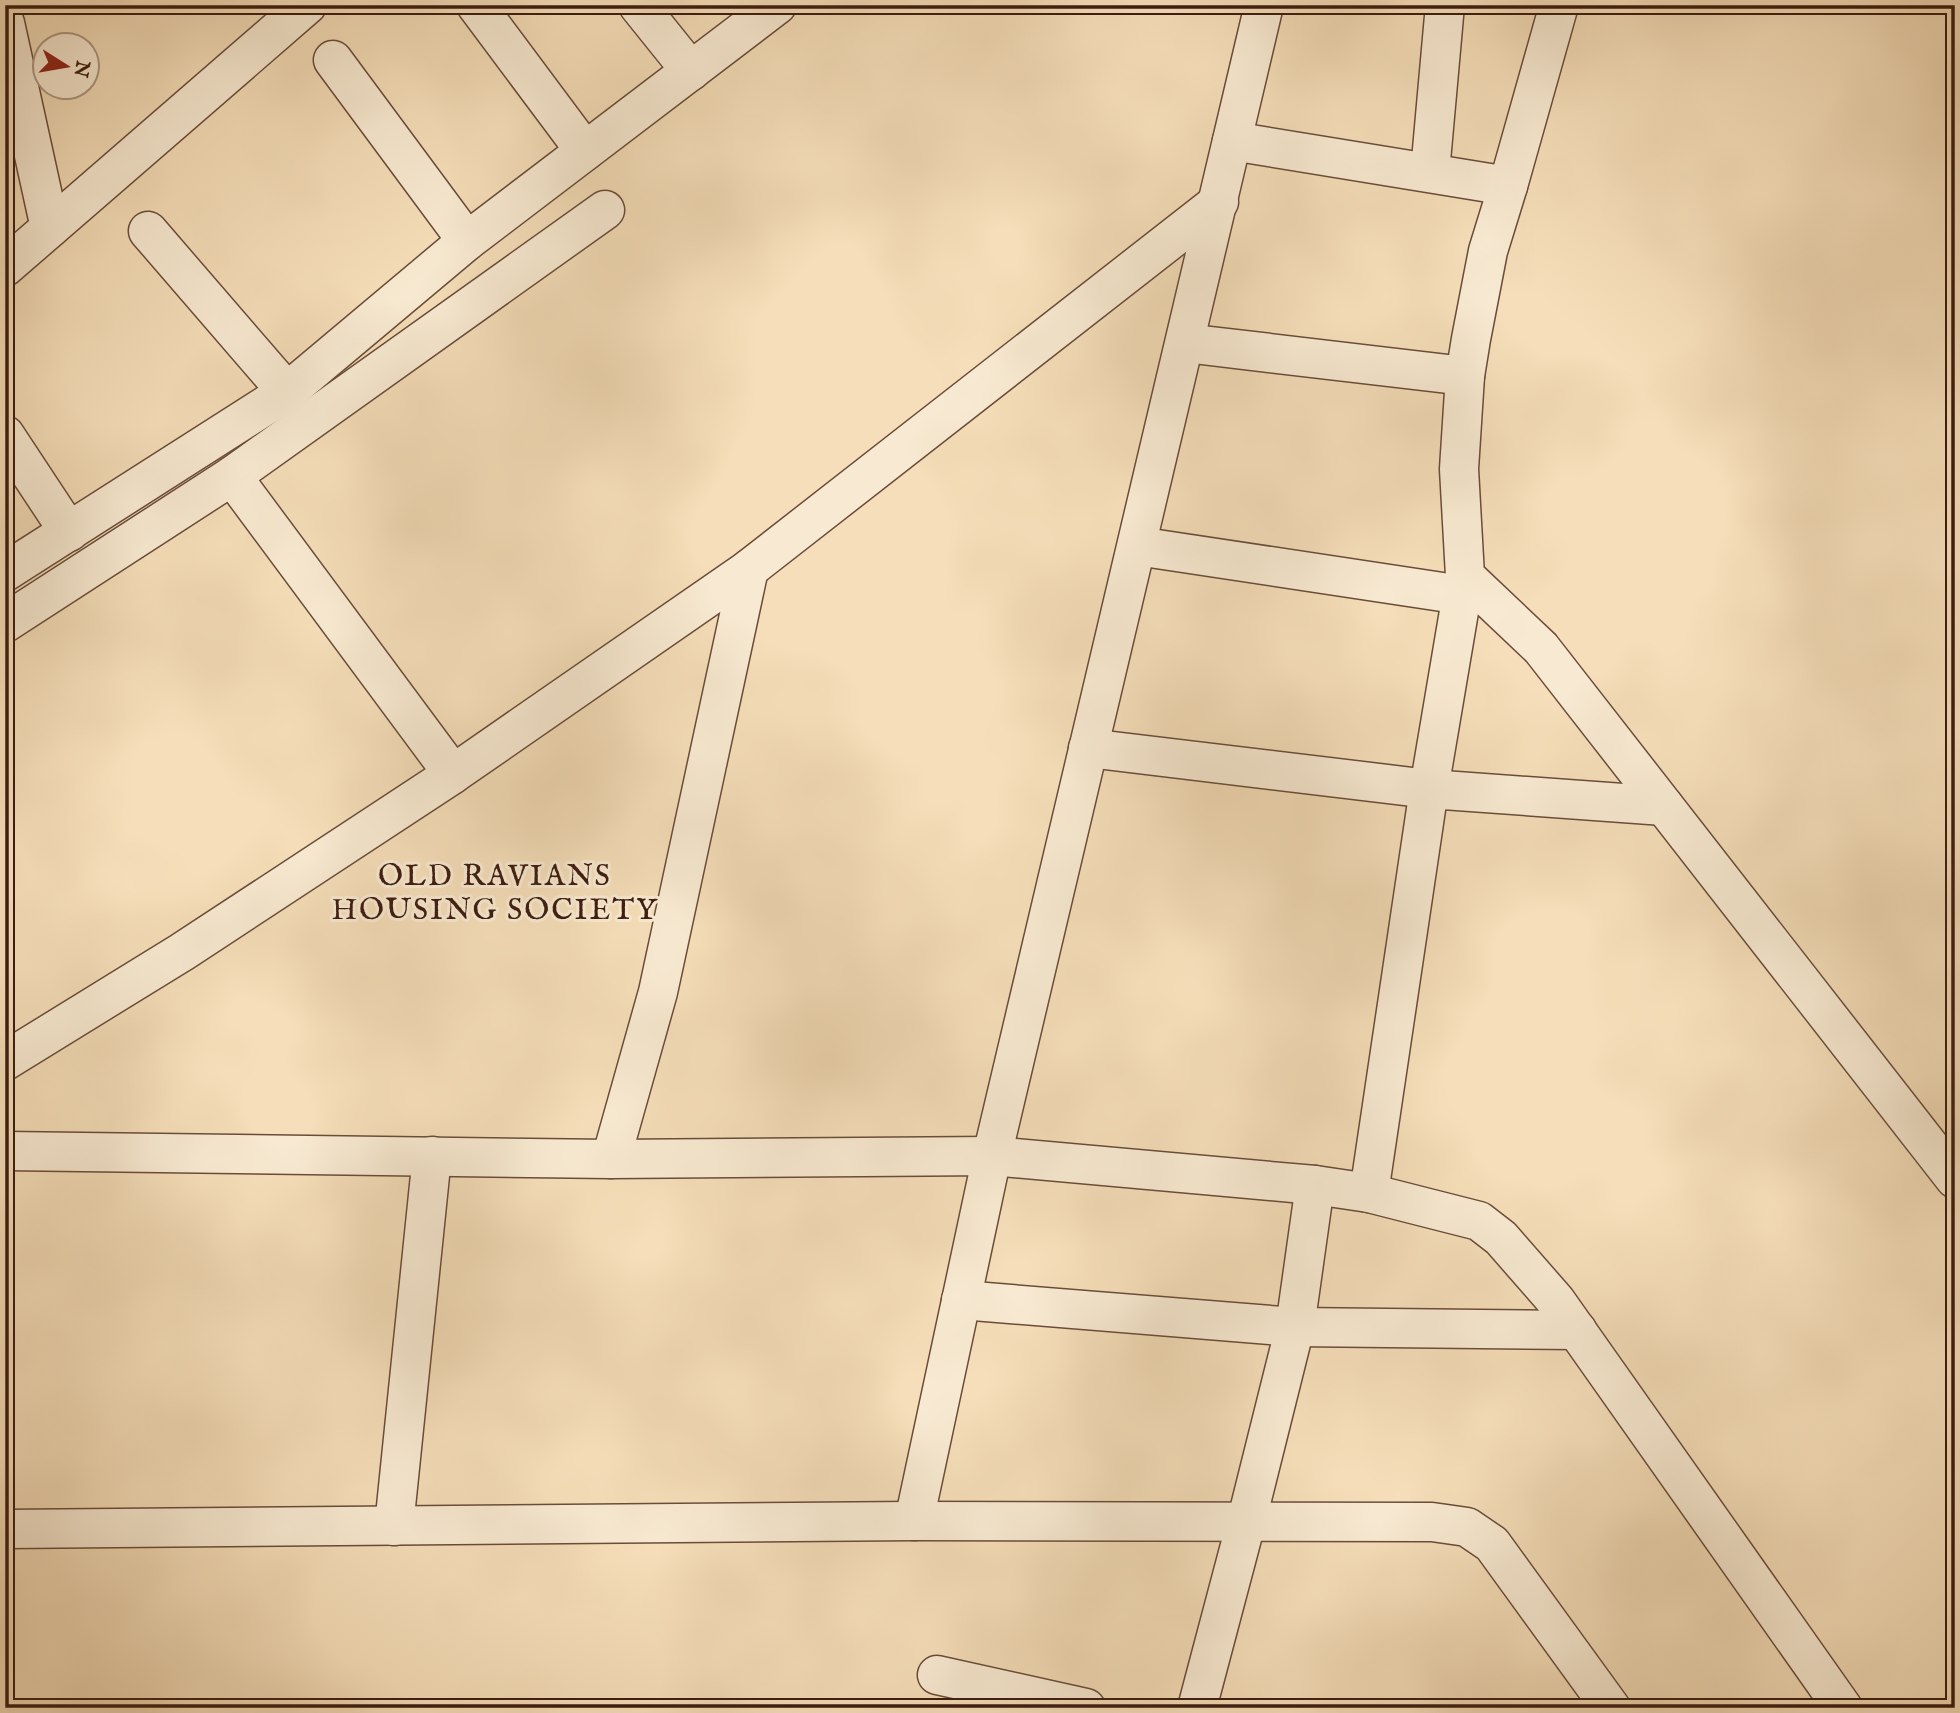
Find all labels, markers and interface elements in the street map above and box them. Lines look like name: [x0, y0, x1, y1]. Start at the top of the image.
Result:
north arrow: [32, 32, 102, 102]
text: N: [67, 58, 94, 80]
district label: OLD RAVIANS HOUSING SOCIETY: [331, 858, 659, 930]

